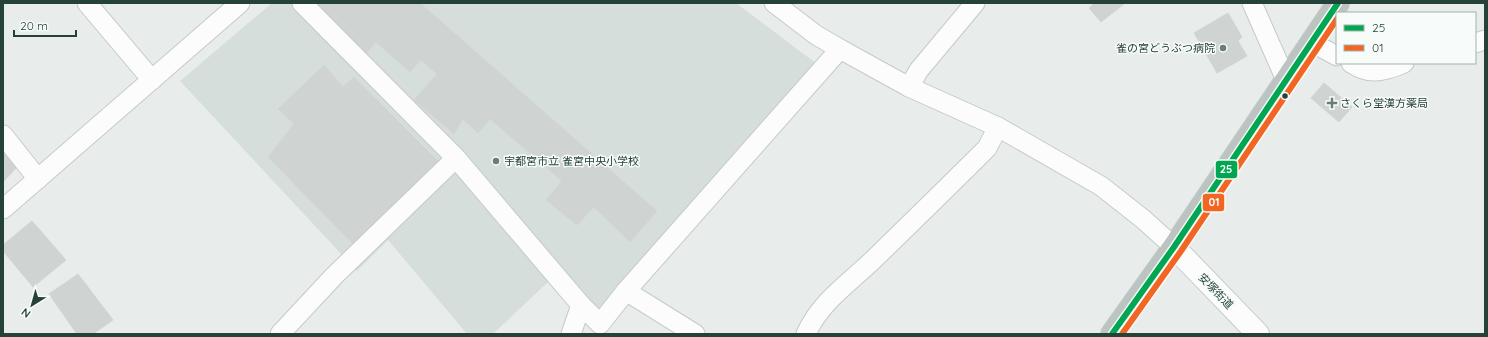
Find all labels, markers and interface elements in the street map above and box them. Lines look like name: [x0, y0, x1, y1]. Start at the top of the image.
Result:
scale bar: [14, 12, 76, 38]
legend: [1336, 12, 1476, 64]
text: 20 m: [20, 18, 48, 33]
text: 25: [1372, 20, 1385, 35]
text: 01: [1372, 40, 1384, 55]
place label: 雀の宮どうぶつ病院: [1116, 41, 1215, 55]
marker: 雀の宮どうぶつ病院: [1218, 43, 1228, 53]
unlabelled marker: [1280, 91, 1290, 101]
place label: さくら堂漢方薬局: [1340, 96, 1428, 110]
marker: さくら堂漢方薬局: [1327, 98, 1337, 108]
place label: 宇都宮市立 雀宮中央小学校: [504, 154, 639, 168]
marker: 宇都宮市立 雀宮中央小学校: [491, 156, 501, 166]
line badge: 25: [1215, 160, 1238, 179]
text: 25: [1220, 162, 1232, 176]
line badge: 01: [1202, 193, 1225, 212]
text: 01: [1208, 195, 1220, 209]
street label: 安塚街道: [1196, 270, 1236, 312]
north arrow: [12, 285, 52, 325]
text: N: [19, 305, 33, 321]

